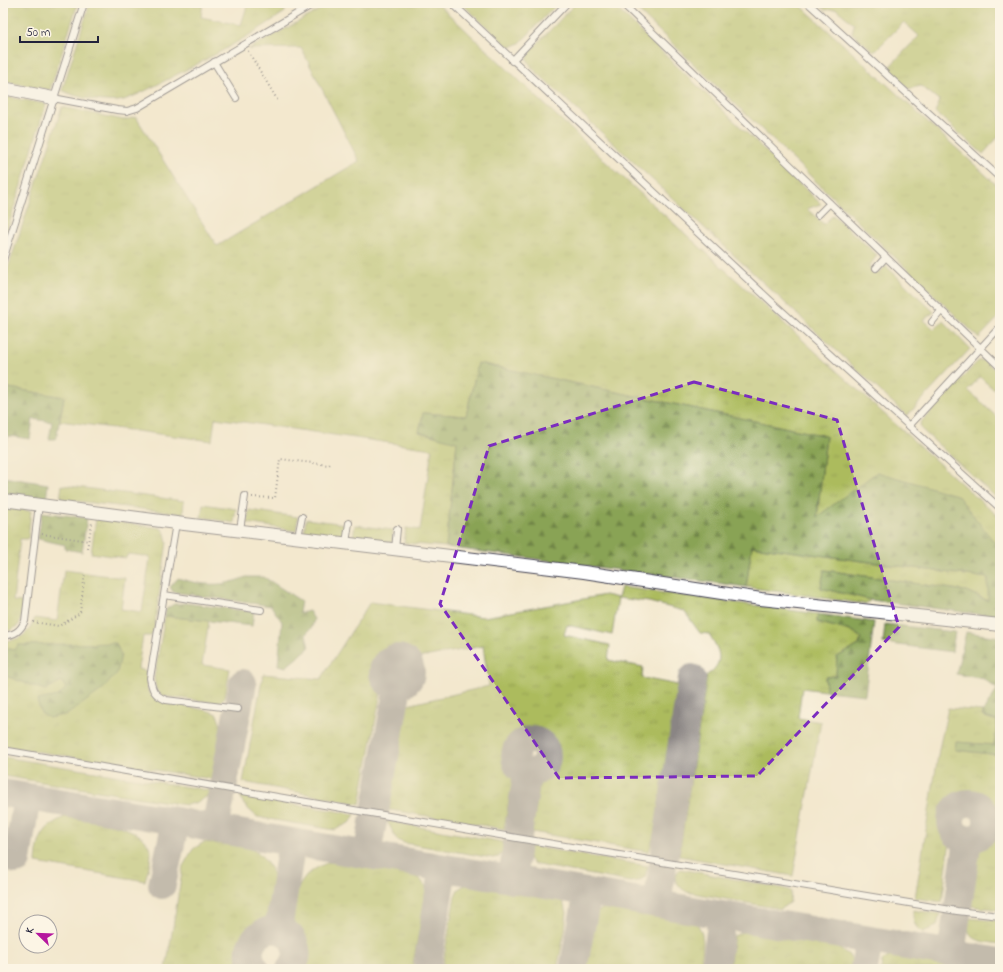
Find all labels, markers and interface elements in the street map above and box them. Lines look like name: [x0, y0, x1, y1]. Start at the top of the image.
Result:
scale bar: [20, 18, 98, 44]
text: 50 m: [26, 24, 50, 42]
north arrow: [18, 914, 58, 954]
text: K: [21, 924, 38, 936]

